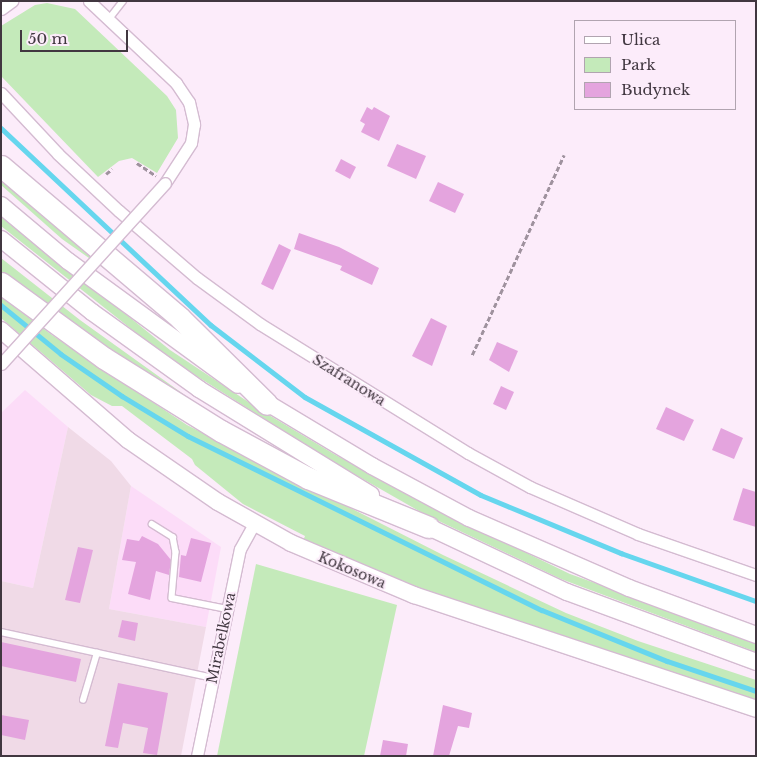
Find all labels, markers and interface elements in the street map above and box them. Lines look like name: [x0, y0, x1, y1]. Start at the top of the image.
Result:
scale bar: [22, 20, 130, 52]
legend: [574, 20, 737, 110]
text: 50 m: [28, 29, 68, 48]
text: Ulica: [621, 30, 660, 49]
text: Park: [621, 55, 656, 74]
text: Budynek: [621, 80, 690, 99]
street label: Szafranowa: [309, 351, 389, 409]
street label: Kokosowa: [316, 548, 388, 592]
street label: Mirabelkowa: [203, 591, 239, 685]

